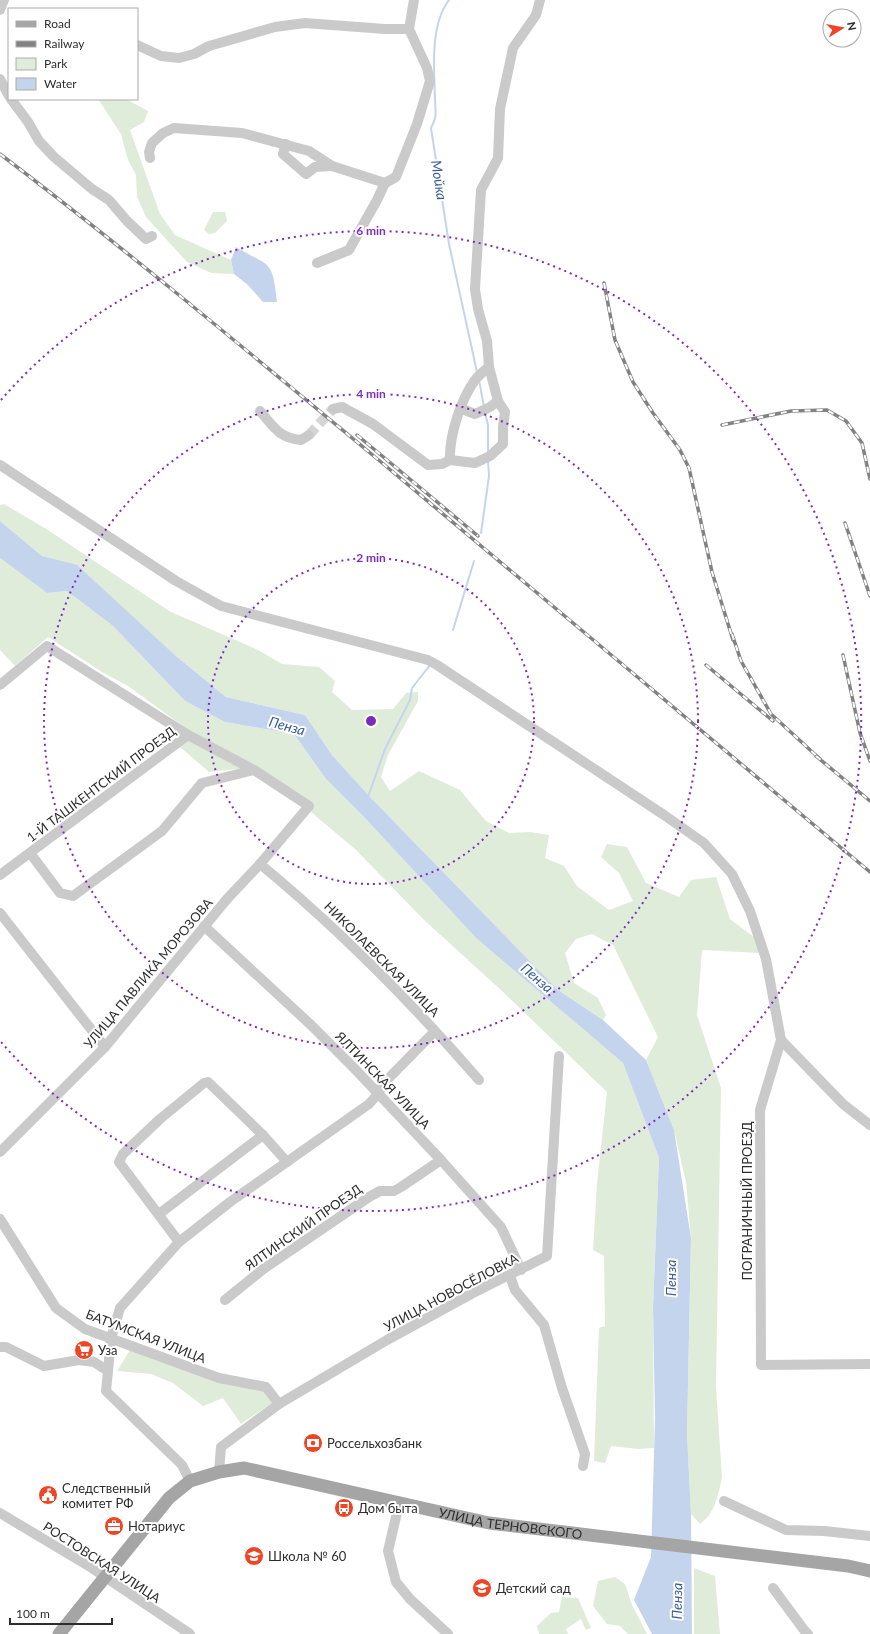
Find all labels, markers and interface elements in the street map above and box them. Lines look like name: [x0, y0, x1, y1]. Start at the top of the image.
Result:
legend: [8, 8, 138, 100]
north arrow: [822, 8, 862, 48]
text: Road: [44, 16, 71, 31]
text: N: [845, 21, 859, 31]
text: Railway: [44, 36, 85, 51]
text: Park: [44, 56, 68, 71]
text: Water: [44, 76, 77, 91]
water label: Мойка: [428, 159, 451, 201]
text: 6 min: [356, 223, 386, 238]
text: 4 min: [356, 386, 386, 401]
text: 2 min: [356, 550, 386, 565]
water label: Пенза: [267, 713, 307, 738]
centre of rings: [364, 714, 378, 728]
street label: 1-Й ТАШКЕНТСКИЙ ПРОЕЗД: [23, 723, 179, 845]
street label: УЛИЦА ПАВЛИКА МОРОЗОВА: [80, 894, 216, 1051]
street label: НИКОЛАЕВСКАЯ УЛИЦА: [321, 898, 443, 1020]
water label: Пенза: [518, 959, 557, 996]
street label: ЯЛТИНСКАЯ УЛИЦА: [332, 1027, 434, 1132]
street label: ПОГРАНИЧНЫЙ ПРОЕЗД: [739, 1121, 755, 1281]
street label: ЯЛТИНСКИЙ ПРОЕЗД: [241, 1181, 365, 1274]
street label: УЛИЦА НОВОСЁЛОВКА: [381, 1250, 521, 1334]
water label: Пенза: [662, 1260, 679, 1296]
street label: БАТУМСКАЯ УЛИЦА: [84, 1306, 209, 1366]
supermarket icon: Уза: [73, 1339, 95, 1361]
place label: Уза: [98, 1342, 117, 1358]
bank icon: Россельхозбанк: [302, 1432, 324, 1454]
place label: Россельхозбанк: [327, 1435, 422, 1451]
place label: Следственный комитет РФ: [62, 1480, 151, 1511]
public building icon: Следственный комитет РФ: [37, 1484, 59, 1506]
bus stop icon: Дом быта: [333, 1497, 355, 1519]
place label: Дом быта: [358, 1500, 418, 1516]
street label: УЛИЦА ТЕРНОВСКОГО: [437, 1504, 583, 1542]
office icon: Нотариус: [103, 1515, 125, 1537]
street label: РОСТОВСКАЯ УЛИЦА: [40, 1518, 164, 1606]
place label: Нотариус: [128, 1518, 185, 1534]
school or university icon: Школа № 60: [243, 1545, 265, 1567]
place label: Школа № 60: [268, 1548, 347, 1564]
school or university icon: Детский сад: [471, 1577, 493, 1599]
place label: Детский сад: [496, 1580, 571, 1596]
water label: Пенза: [668, 1582, 685, 1619]
scale bar: [10, 1600, 112, 1626]
text: 100 m: [16, 1606, 50, 1621]

